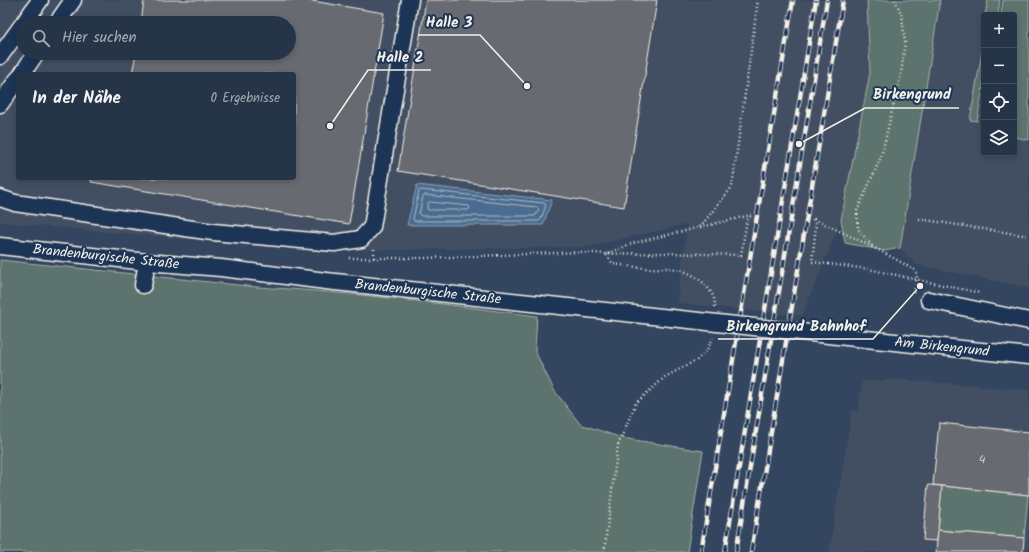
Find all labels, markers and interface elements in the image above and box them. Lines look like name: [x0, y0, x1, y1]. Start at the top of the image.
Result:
callout: Halle 3: [418, 8, 480, 35]
text: Halle 3: [426, 11, 472, 35]
map controls: [981, 12, 1017, 156]
button: +: [981, 12, 1017, 48]
search box: [16, 16, 296, 60]
text: Hier suchen: [62, 26, 136, 50]
icon: search: [30, 27, 52, 49]
callout: Halle 2: [368, 43, 431, 70]
text: Halle 2: [376, 46, 424, 70]
button: −: [981, 48, 1017, 84]
callout: Birkengrund: [865, 81, 959, 108]
text: Birkengrund: [873, 83, 952, 107]
button: locate: [981, 84, 1017, 120]
text: In der Nähe: [32, 85, 121, 112]
text: 0 Ergebnisse: [211, 88, 280, 109]
button: layers: [981, 120, 1017, 156]
street label: Brandenburgische Straße: [32, 238, 181, 276]
street label: Brandenburgische Straße: [354, 273, 503, 311]
callout: Birkengrund Bahnhof: [718, 312, 873, 339]
text: Birkengrund Bahnhof: [726, 315, 867, 339]
street label: Am Birkengrund: [894, 331, 991, 363]
house number: 4: [979, 450, 986, 469]

